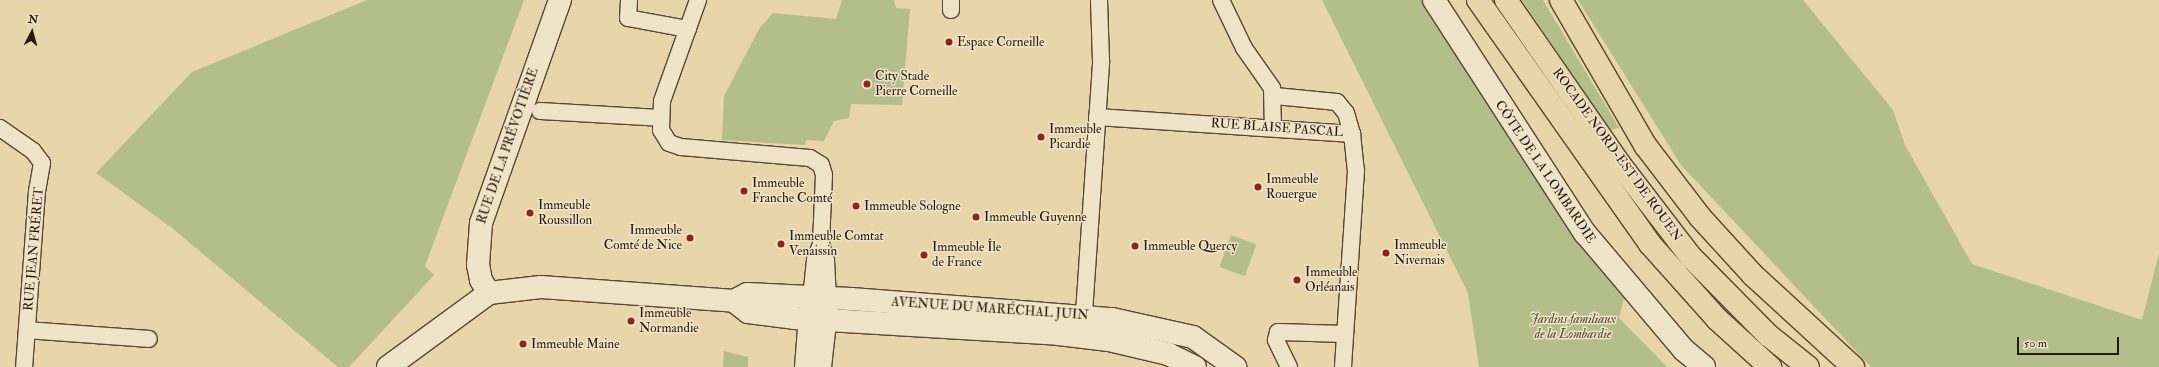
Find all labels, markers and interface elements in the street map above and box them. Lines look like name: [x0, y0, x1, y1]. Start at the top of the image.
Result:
north arrow: [12, 12, 52, 52]
text: N: [28, 13, 39, 27]
place label: Espace Corneille: [957, 34, 1044, 50]
marker: Espace Corneille: [944, 37, 954, 47]
street label: ROCADE NORD-EST DE ROUEN: [1549, 65, 1685, 245]
street label: RUE DE LA PRÉVOTIÈRE: [474, 66, 542, 226]
place label: City Stade Pierre Corneille: [875, 69, 957, 100]
marker: City Stade Pierre Corneille: [862, 79, 872, 89]
street label: CÔTE DE LA LOMBARDIE: [1491, 98, 1599, 246]
street label: RUE BLAISE PASCAL: [1210, 116, 1344, 140]
place label: Immeuble Picardie: [1049, 122, 1102, 153]
marker: Immeuble Picardie: [1036, 132, 1046, 142]
place label: Immeuble Rouergue: [1266, 172, 1319, 203]
place label: Immeuble Franche Comté: [752, 176, 832, 207]
marker: Immeuble Rouergue: [1253, 182, 1263, 192]
street label: RUE JEAN FRÉRET: [21, 186, 47, 312]
marker: Immeuble Franche Comté: [739, 186, 749, 196]
place label: Immeuble Roussillon: [538, 198, 592, 229]
place label: Immeuble Sologne: [864, 198, 961, 214]
marker: Immeuble Sologne: [851, 201, 861, 211]
marker: Immeuble Roussillon: [525, 208, 535, 218]
place label: Immeuble Guyenne: [984, 209, 1087, 225]
marker: Immeuble Guyenne: [971, 212, 981, 222]
place label: Immeuble Comté de Nice: [604, 223, 682, 254]
place label: Immeuble Comtat Venaissin: [789, 229, 884, 260]
marker: Immeuble Comté de Nice: [685, 233, 695, 243]
place label: Immeuble Quercy: [1143, 238, 1237, 254]
place label: Immeuble Nivernais: [1394, 238, 1447, 269]
marker: Immeuble Comtat Venaissin: [776, 239, 786, 249]
place label: Immeuble Île de France: [932, 240, 1001, 271]
marker: Immeuble Quercy: [1130, 241, 1140, 251]
marker: Immeuble Nivernais: [1381, 248, 1391, 258]
marker: Immeuble Île de France: [919, 250, 929, 260]
place label: Immeuble Orléanais: [1305, 265, 1358, 296]
marker: Immeuble Orléanais: [1292, 275, 1302, 285]
street label: AVENUE DU MARÉCHAL JUIN: [891, 294, 1089, 324]
place label: Immeuble Normandie: [639, 306, 699, 337]
park label: Jardins familiaux de la Lombardie: [1530, 312, 1616, 343]
marker: Immeuble Normandie: [626, 316, 636, 326]
scale bar: [2019, 329, 2121, 355]
place label: Immeuble Maine: [531, 336, 620, 352]
text: 50 m: [2024, 336, 2047, 351]
marker: Immeuble Maine: [518, 339, 528, 349]

